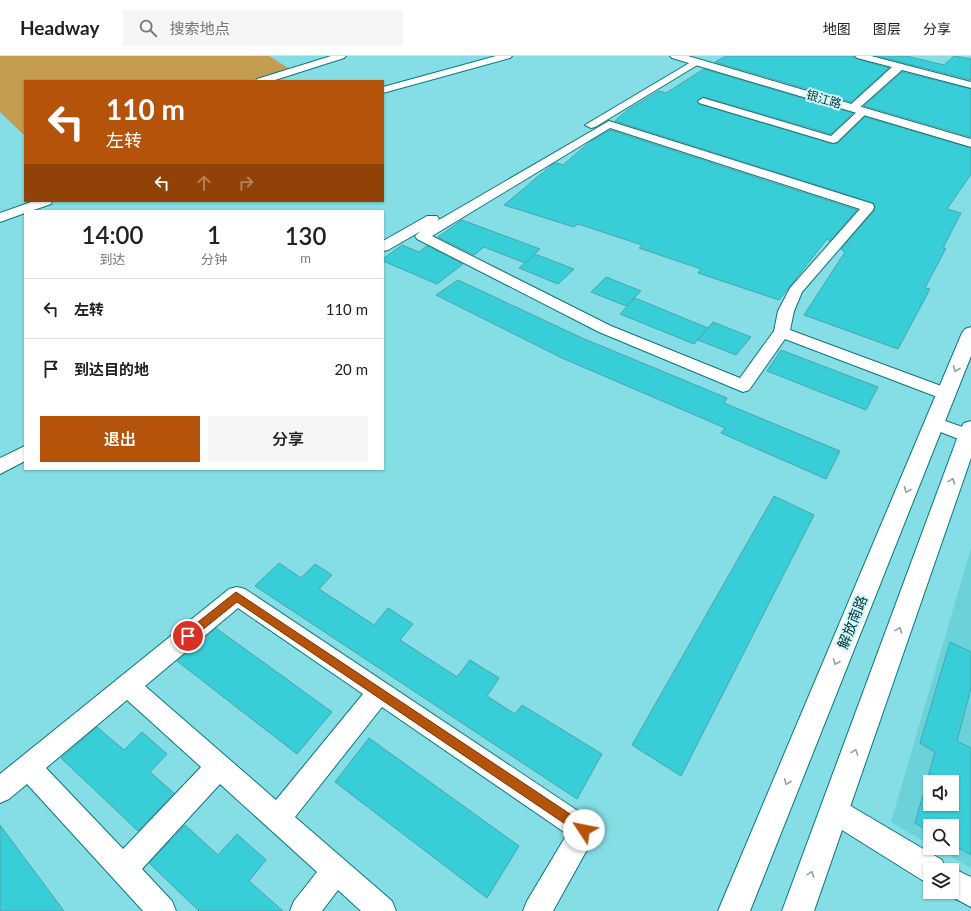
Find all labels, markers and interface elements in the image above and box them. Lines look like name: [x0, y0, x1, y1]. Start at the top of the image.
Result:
search box: [123, 10, 403, 46]
text: Headway: [20, 16, 99, 39]
icon: search: [137, 17, 159, 39]
text: 搜索地点: [169, 19, 229, 37]
text: 地图: [823, 20, 851, 37]
text: 图层: [873, 20, 901, 37]
text: 分享: [923, 20, 951, 37]
street label: 银江路: [805, 87, 843, 111]
text: 110 m: [106, 92, 185, 126]
icon: left: [40, 96, 92, 148]
text: 左转: [106, 129, 142, 151]
icon: left: [151, 172, 173, 194]
icon: ahead: [193, 172, 215, 194]
icon: right: [235, 172, 257, 194]
text: 14:00: [82, 220, 143, 249]
text: 1: [207, 220, 221, 249]
text: 130: [285, 221, 326, 250]
text: m: [300, 250, 311, 266]
text: 到达: [99, 251, 126, 267]
text: 分钟: [201, 251, 227, 267]
icon: left: [40, 298, 62, 320]
text: 左转: [74, 300, 104, 318]
text: 110 m: [326, 300, 368, 318]
icon: arrive: [40, 358, 62, 380]
text: 到达目的地: [74, 360, 149, 378]
text: 20 m: [334, 360, 368, 378]
one-way arrow: [953, 365, 961, 373]
button: 退出: [40, 416, 200, 462]
button: 分享: [208, 416, 368, 462]
one-way arrow: [947, 477, 956, 484]
one-way arrow: [903, 486, 911, 493]
street label: 解放南路: [834, 593, 870, 651]
pin: [171, 619, 205, 653]
icon: arrive: [177, 625, 199, 647]
one-way arrow: [894, 626, 903, 633]
one-way arrow: [833, 657, 841, 665]
one-way arrow: [851, 749, 859, 756]
map controls: [923, 775, 959, 899]
button: sound: [923, 775, 959, 811]
one-way arrow: [783, 779, 791, 786]
position arrow: [563, 809, 605, 851]
button: search: [923, 819, 959, 855]
button: layers: [923, 863, 959, 899]
one-way arrow: [807, 871, 815, 878]

